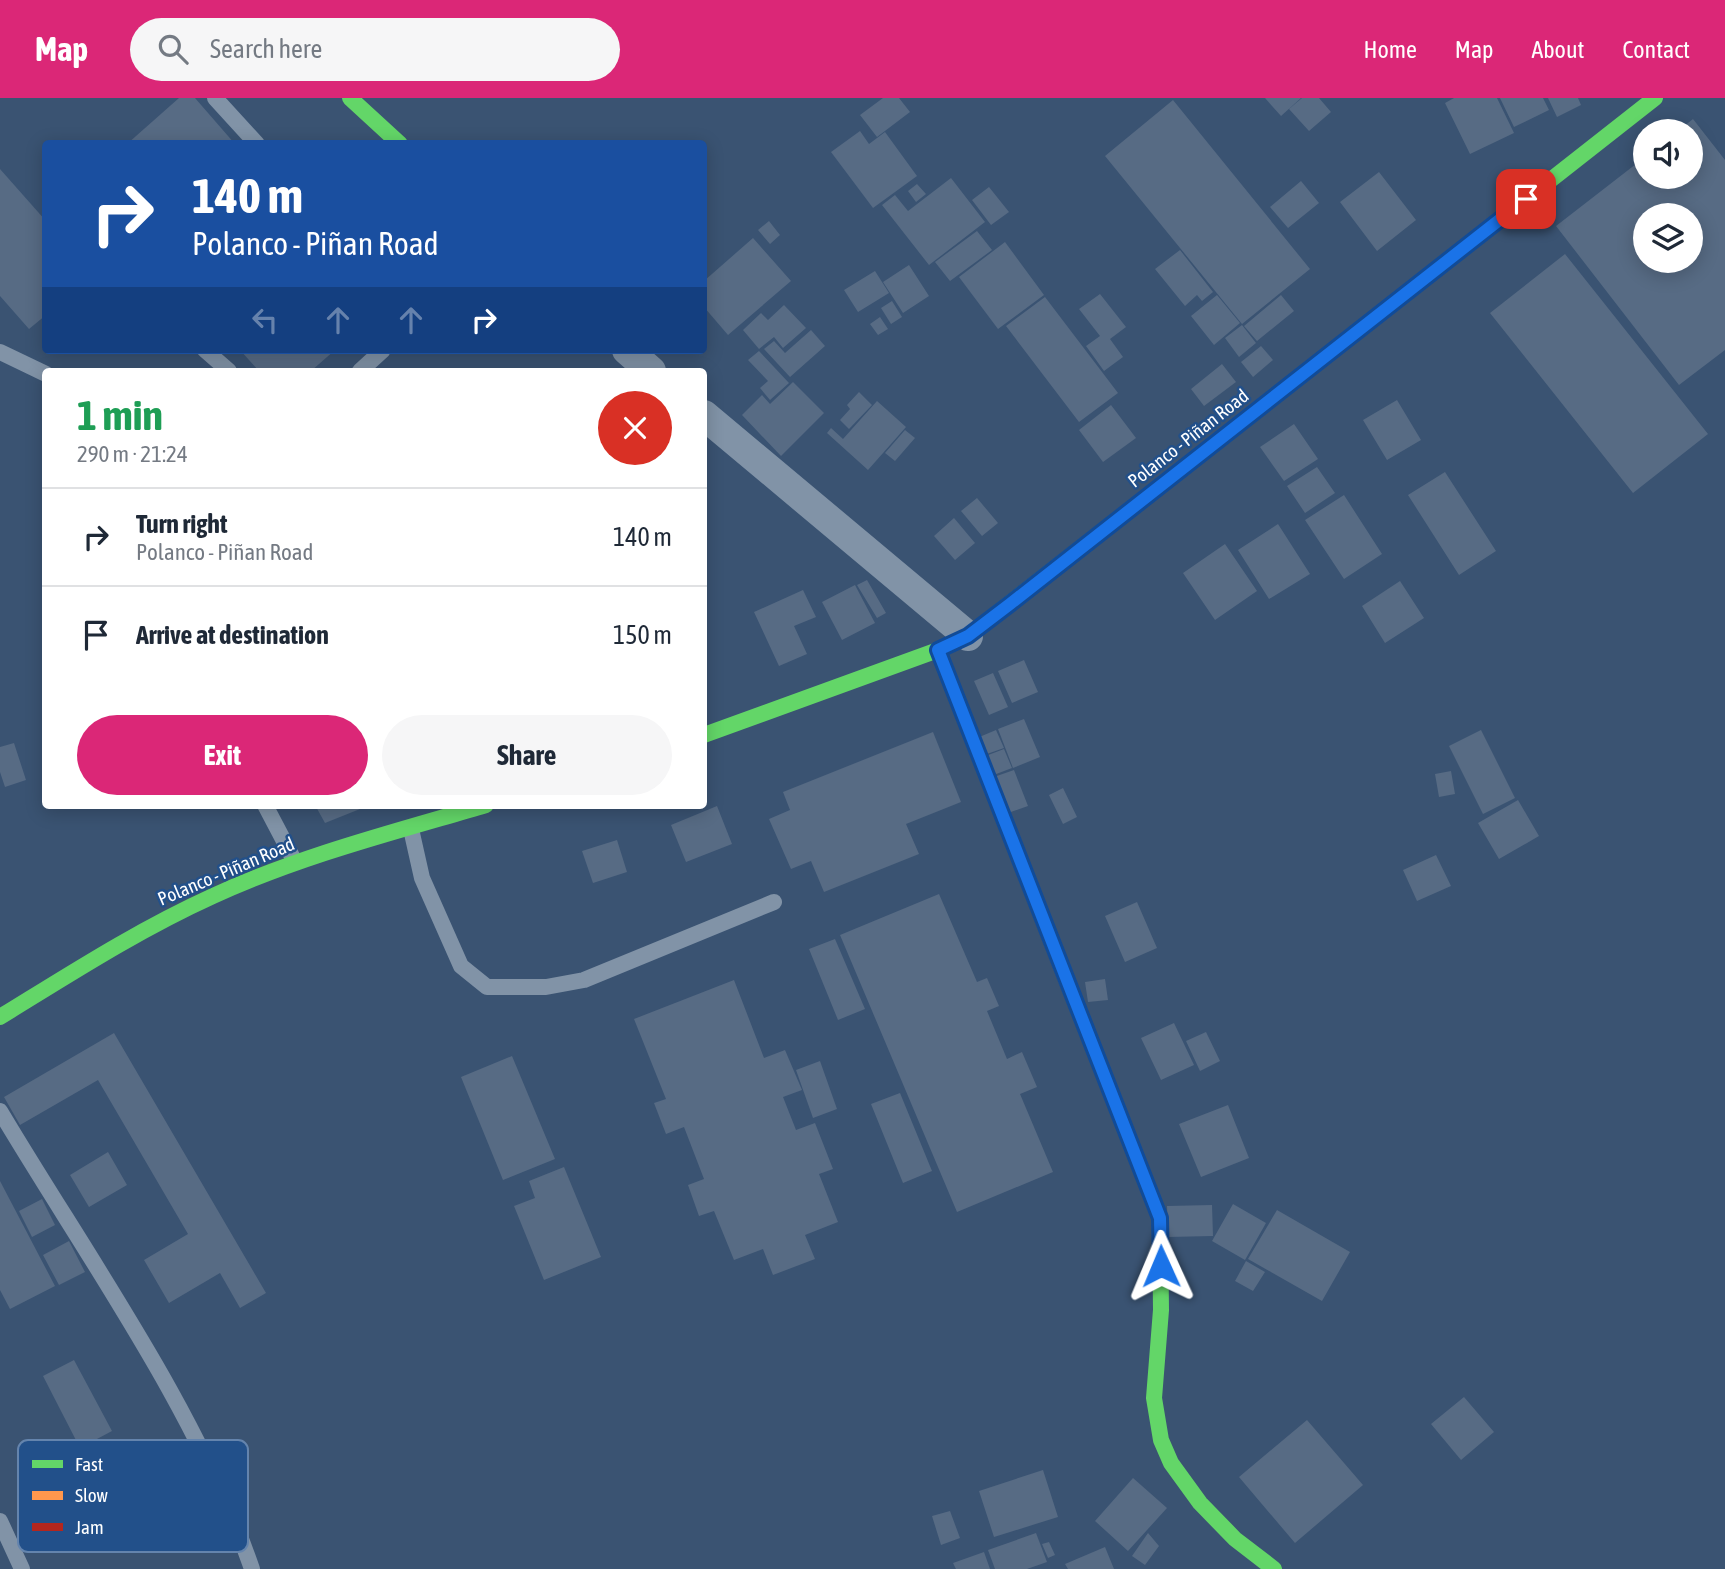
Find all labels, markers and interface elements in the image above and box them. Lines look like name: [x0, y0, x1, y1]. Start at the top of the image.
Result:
search box: [130, 18, 620, 81]
text: Map: [35, 30, 88, 68]
icon: search: [154, 30, 192, 68]
text: Search here: [210, 34, 322, 64]
text: Home: [1363, 36, 1417, 63]
text: Map: [1455, 36, 1493, 63]
text: About: [1531, 36, 1584, 63]
text: Contact: [1622, 36, 1690, 63]
map controls: [1633, 119, 1703, 273]
button: sound: [1633, 119, 1703, 189]
text: 140 m: [192, 167, 303, 223]
icon: right: [77, 168, 168, 259]
pin: [1496, 169, 1556, 229]
icon: arrive: [1507, 180, 1545, 218]
button: layers: [1633, 203, 1703, 273]
text: Polanco - Piñan Road: [192, 225, 439, 262]
icon: left: [246, 301, 284, 339]
icon: ahead: [319, 301, 357, 339]
icon: ahead: [392, 301, 430, 339]
icon: right: [465, 301, 503, 339]
street label: Polanco - Piñan Road: [1124, 384, 1252, 492]
text: 1 min: [77, 391, 163, 439]
button: close: [598, 391, 672, 465]
text: 290 m · 21:24: [77, 441, 188, 467]
text: Turn right: [136, 509, 227, 539]
icon: right: [77, 518, 115, 556]
text: 140 m: [613, 522, 672, 552]
text: Polanco - Piñan Road: [136, 539, 313, 565]
icon: arrive: [77, 616, 115, 654]
text: Arrive at destination: [136, 620, 329, 650]
text: 150 m: [613, 620, 672, 650]
button: Exit: [77, 715, 368, 795]
button: Share: [382, 715, 672, 795]
street label: Polanco - Piñan Road: [154, 832, 298, 910]
position arrow: [1124, 1229, 1198, 1303]
legend: [18, 1440, 248, 1552]
text: Fast: [75, 1453, 103, 1475]
text: Slow: [75, 1484, 109, 1506]
text: Jam: [75, 1516, 104, 1538]

